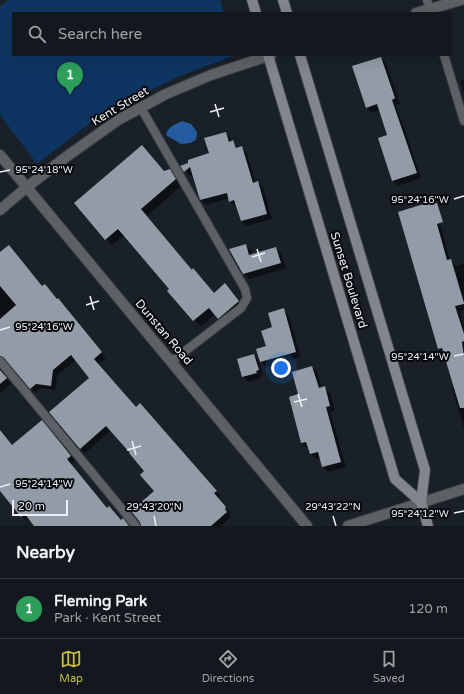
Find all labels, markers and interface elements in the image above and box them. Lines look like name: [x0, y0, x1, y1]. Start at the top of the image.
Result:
search box: [12, 12, 452, 56]
icon: search: [26, 23, 48, 45]
text: Search here: [58, 25, 142, 43]
pin: 1: [57, 62, 83, 95]
street label: Kent Street: [89, 83, 151, 128]
text: 95°24'18"W: [15, 164, 73, 176]
text: 95°24'16"W: [391, 194, 449, 206]
street label: Sunset Boulevard: [328, 230, 370, 330]
street label: Dunstan Road: [133, 296, 195, 368]
text: 95°24'16"W: [15, 321, 73, 333]
text: 95°24'14"W: [391, 351, 449, 363]
your location: [271, 358, 291, 378]
text: 95°24'14"W: [15, 478, 73, 490]
scale bar: [12, 498, 68, 517]
text: 20 m: [18, 500, 45, 513]
text: 29°43'20"N: [126, 501, 182, 513]
text: 29°43'22"N: [305, 501, 361, 513]
text: 95°24'12"W: [391, 508, 449, 520]
text: Nearby: [16, 542, 75, 563]
text: Fleming Park: [54, 592, 147, 610]
text: 1: [25, 601, 33, 617]
text: 120 m: [408, 601, 448, 617]
text: Park · Kent Street: [54, 610, 161, 626]
tab: Map: [59, 648, 83, 685]
tab: Directions: [202, 648, 254, 685]
tab: Saved: [373, 648, 405, 685]

